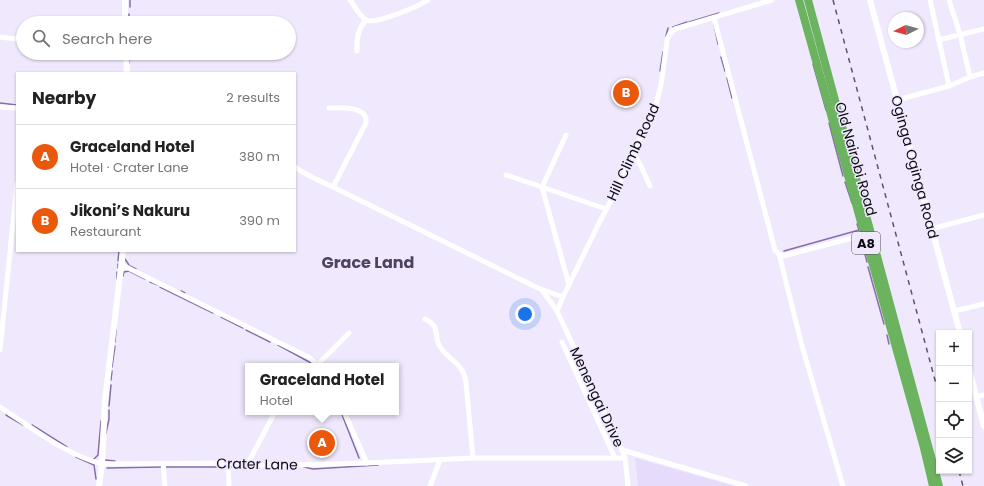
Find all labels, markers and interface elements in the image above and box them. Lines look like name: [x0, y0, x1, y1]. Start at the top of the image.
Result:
north arrow: [888, 12, 924, 48]
search box: [16, 16, 296, 60]
icon: search: [30, 27, 52, 49]
text: Search here: [62, 28, 152, 49]
pin: B: [613, 78, 639, 108]
text: Nearby: [32, 86, 96, 110]
text: 2 results: [226, 88, 280, 107]
street label: Oginga Oginga Road: [886, 93, 944, 241]
street label: Hill Climb Road: [602, 100, 664, 204]
street label: Old Nairobi Road: [830, 100, 882, 218]
text: Graceland Hotel: [70, 136, 195, 157]
text: A: [40, 147, 50, 166]
text: 380 m: [239, 147, 280, 166]
text: Hotel · Crater Lane: [70, 158, 189, 177]
text: Jikoni’s Nakuru: [70, 200, 190, 221]
text: B: [41, 211, 49, 230]
text: 390 m: [239, 211, 280, 230]
text: Restaurant: [70, 222, 141, 241]
road number: A8: [852, 232, 880, 254]
district label: Grace Land: [322, 251, 414, 274]
your location: [515, 304, 535, 324]
map controls: [936, 330, 972, 474]
button: +: [936, 330, 972, 366]
street label: Menengai Drive: [565, 344, 629, 451]
popup: [245, 363, 399, 415]
button: −: [936, 366, 972, 402]
text: Graceland Hotel: [260, 369, 384, 390]
text: Hotel: [260, 391, 293, 410]
button: locate: [936, 402, 972, 438]
pin: A: [309, 428, 335, 458]
button: layers: [936, 438, 972, 474]
street label: Crater Lane: [216, 453, 298, 475]

